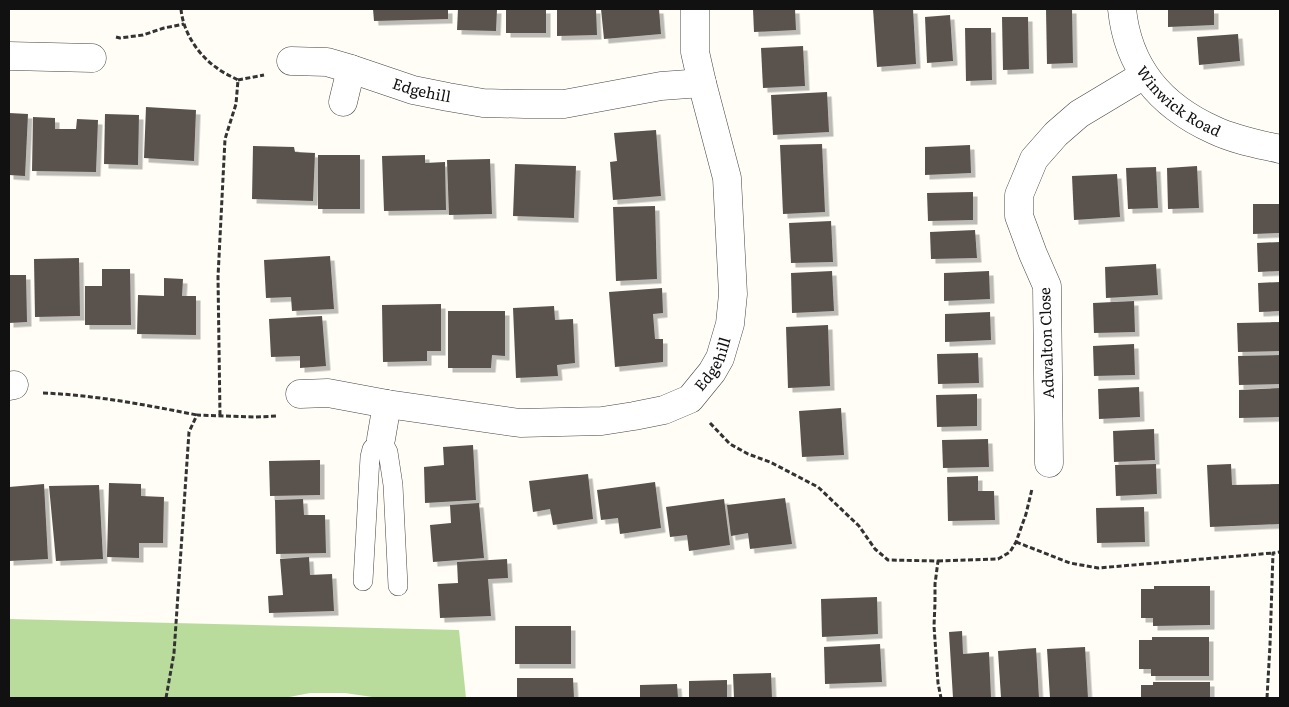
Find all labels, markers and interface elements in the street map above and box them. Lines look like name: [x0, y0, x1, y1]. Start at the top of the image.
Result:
street label: Winwick Road: [1132, 61, 1225, 142]
street label: Edgehill: [390, 71, 453, 107]
street label: Adwalton Close: [1032, 287, 1059, 399]
street label: Edgehill: [688, 334, 736, 395]

